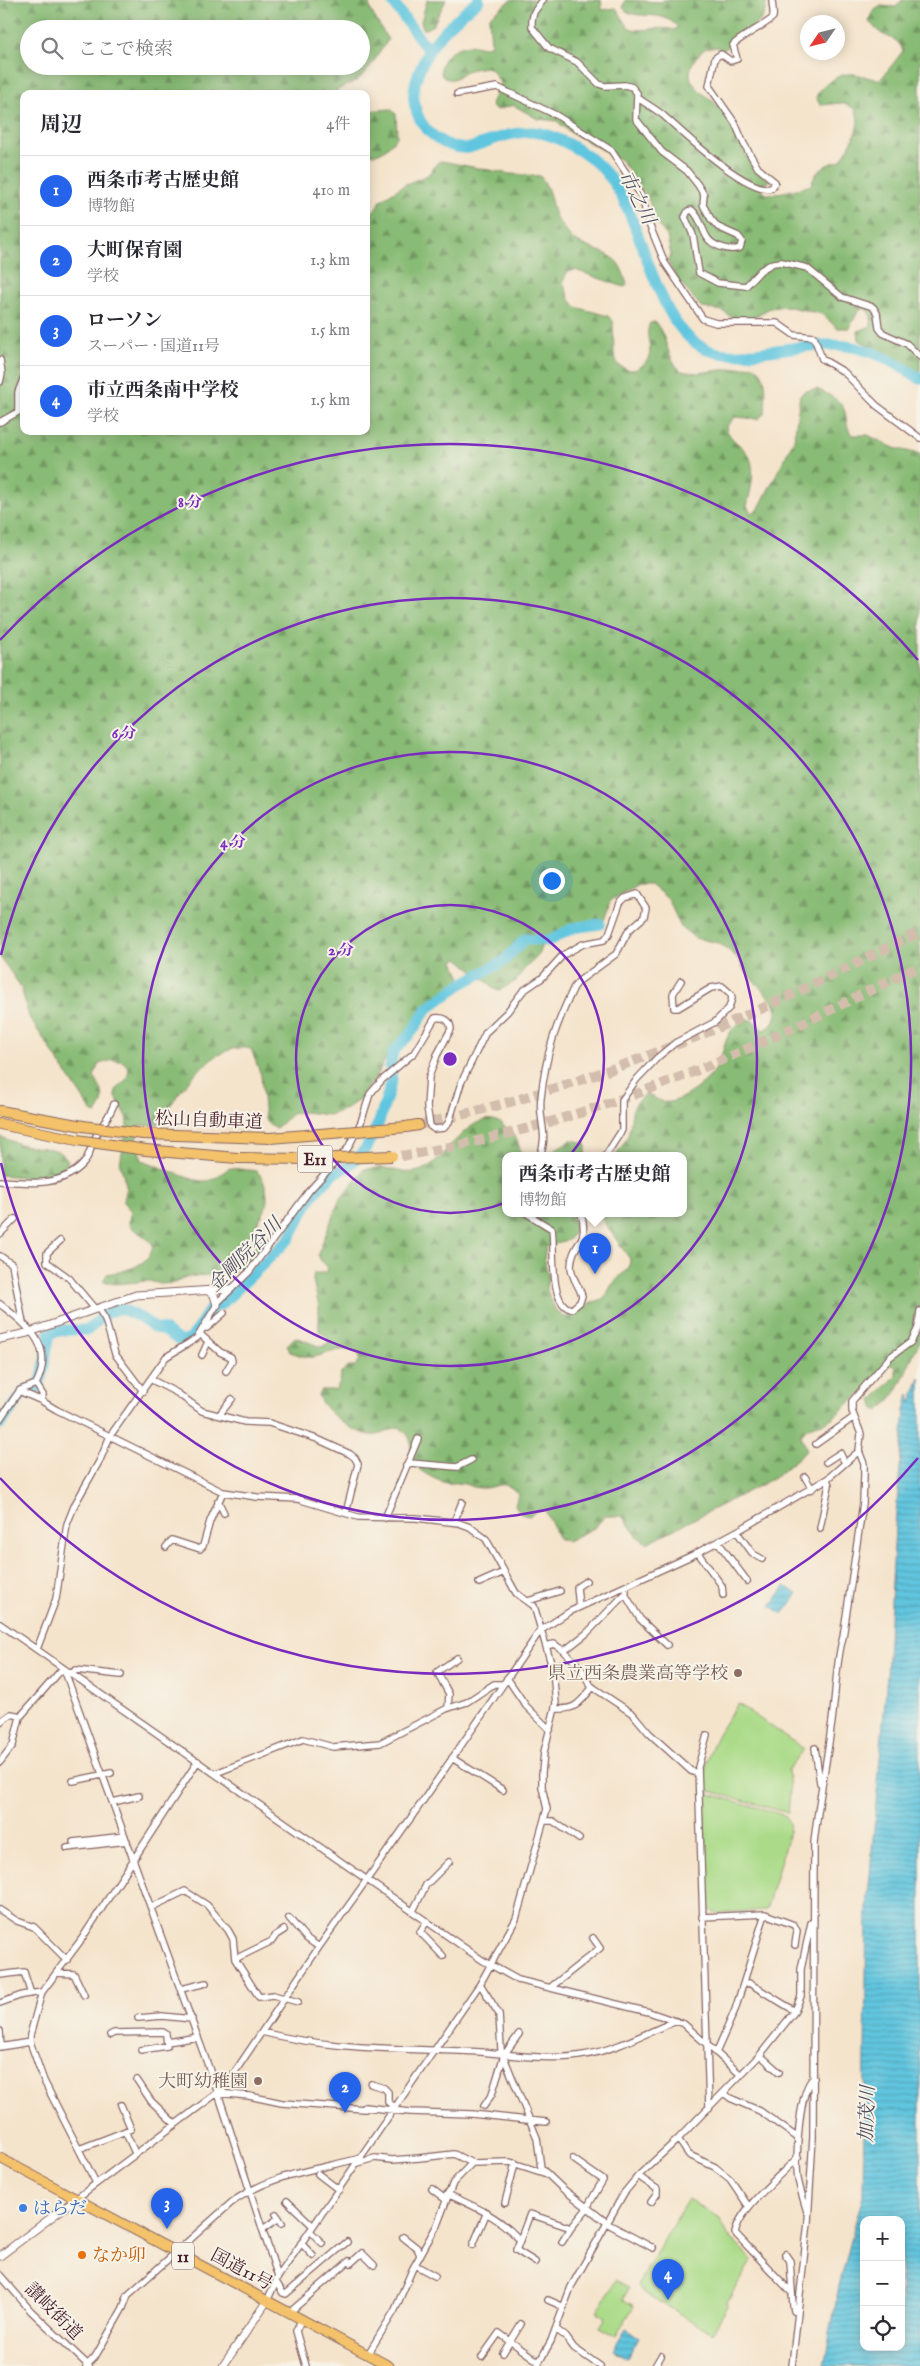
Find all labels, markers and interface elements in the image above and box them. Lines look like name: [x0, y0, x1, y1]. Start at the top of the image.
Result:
north arrow: [800, 15, 845, 60]
search box: [20, 20, 370, 75]
icon: search: [38, 34, 66, 62]
text: ここで検索: [78, 38, 173, 62]
text: 周辺: [40, 112, 82, 139]
text: 4件: [326, 115, 350, 135]
water label: 市之川: [613, 167, 661, 231]
text: 西条市考古歴史館: [87, 169, 239, 193]
text: 1: [53, 181, 59, 201]
text: 410 m: [313, 181, 350, 201]
text: 博物館: [87, 197, 135, 217]
text: 大町保育園: [87, 239, 182, 263]
text: 2: [52, 251, 60, 271]
text: 1.3 km: [310, 251, 350, 271]
text: 学校: [87, 267, 119, 287]
text: ローソン: [87, 309, 162, 333]
text: 3: [53, 321, 59, 341]
text: 1.5 km: [310, 321, 350, 341]
text: スーパー · 国道11号: [87, 337, 220, 357]
text: 市立西条南中学校: [87, 379, 239, 403]
text: 4: [52, 391, 60, 411]
text: 1.5 km: [310, 391, 350, 411]
text: 学校: [87, 407, 119, 427]
text: 8 分: [178, 493, 202, 512]
text: 6 分: [112, 724, 136, 743]
text: 4 分: [220, 833, 246, 852]
your location: [539, 868, 565, 894]
text: 2 分: [328, 941, 354, 960]
centre of rings: [441, 1050, 459, 1068]
street label: 松山自動車道: [155, 1108, 263, 1135]
road number: E11: [298, 1146, 332, 1172]
popup: [502, 1152, 687, 1217]
text: 西条市考古歴史館: [518, 1163, 671, 1187]
text: 博物館: [518, 1191, 567, 1211]
water label: 金剛院谷川: [203, 1212, 289, 1297]
pin: 1: [579, 1233, 611, 1274]
place label: 県立西条農業高等学校: [548, 1663, 728, 1686]
marker: 県立西条農業高等学校: [732, 1667, 744, 1679]
place label: 大町幼稚園: [158, 2071, 248, 2094]
pin: 2: [329, 2072, 361, 2113]
marker: 大町幼稚園: [252, 2075, 264, 2087]
water label: 加茂川: [855, 2083, 881, 2143]
pin: 3: [151, 2188, 183, 2229]
place label: はらだ: [33, 2198, 87, 2221]
marker: はらだ: [17, 2202, 29, 2214]
map controls: [860, 2216, 905, 2351]
button: +: [860, 2216, 905, 2261]
road number: 11: [172, 2242, 194, 2270]
street label: 国道11号: [206, 2244, 276, 2296]
place label: なか卯: [92, 2245, 146, 2268]
marker: なか卯: [76, 2249, 88, 2261]
pin: 4: [652, 2259, 684, 2300]
button: −: [860, 2261, 905, 2306]
street label: 讃岐街道: [19, 2278, 87, 2346]
button: locate: [860, 2306, 905, 2351]

